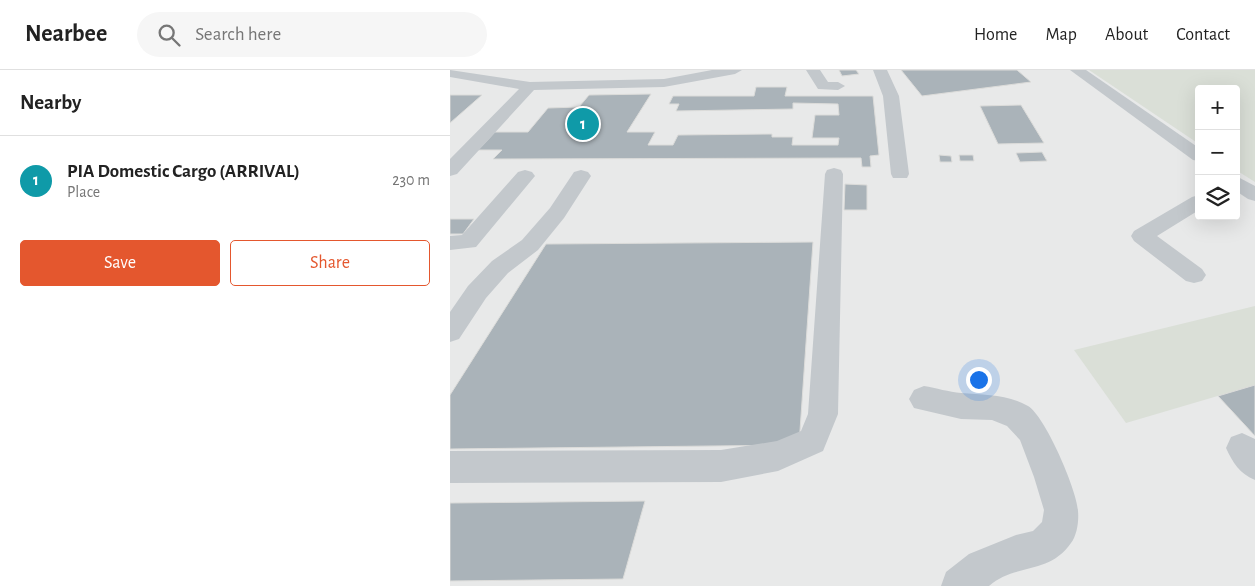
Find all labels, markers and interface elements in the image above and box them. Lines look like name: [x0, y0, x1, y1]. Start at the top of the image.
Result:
search box: [137, 12, 487, 57]
icon: search: [155, 21, 183, 49]
text: Nearbee: [25, 22, 107, 46]
text: Search here: [195, 25, 281, 44]
text: Home: [974, 26, 1017, 44]
text: Map: [1045, 26, 1077, 44]
text: About: [1105, 26, 1148, 44]
text: Contact: [1176, 26, 1230, 44]
map controls: [1195, 85, 1240, 220]
button: +: [1195, 85, 1240, 130]
text: Nearby: [20, 92, 81, 113]
pin: 1: [567, 105, 599, 143]
button: −: [1195, 130, 1240, 175]
text: PIA Domestic Cargo (ARRIVAL): [67, 162, 300, 181]
text: 1: [33, 172, 39, 188]
text: 230 m: [392, 172, 430, 188]
button: layers: [1195, 175, 1240, 220]
text: Place: [67, 184, 100, 200]
button: Save: [20, 240, 220, 286]
button: Share: [230, 240, 430, 286]
your location: [966, 367, 992, 393]

